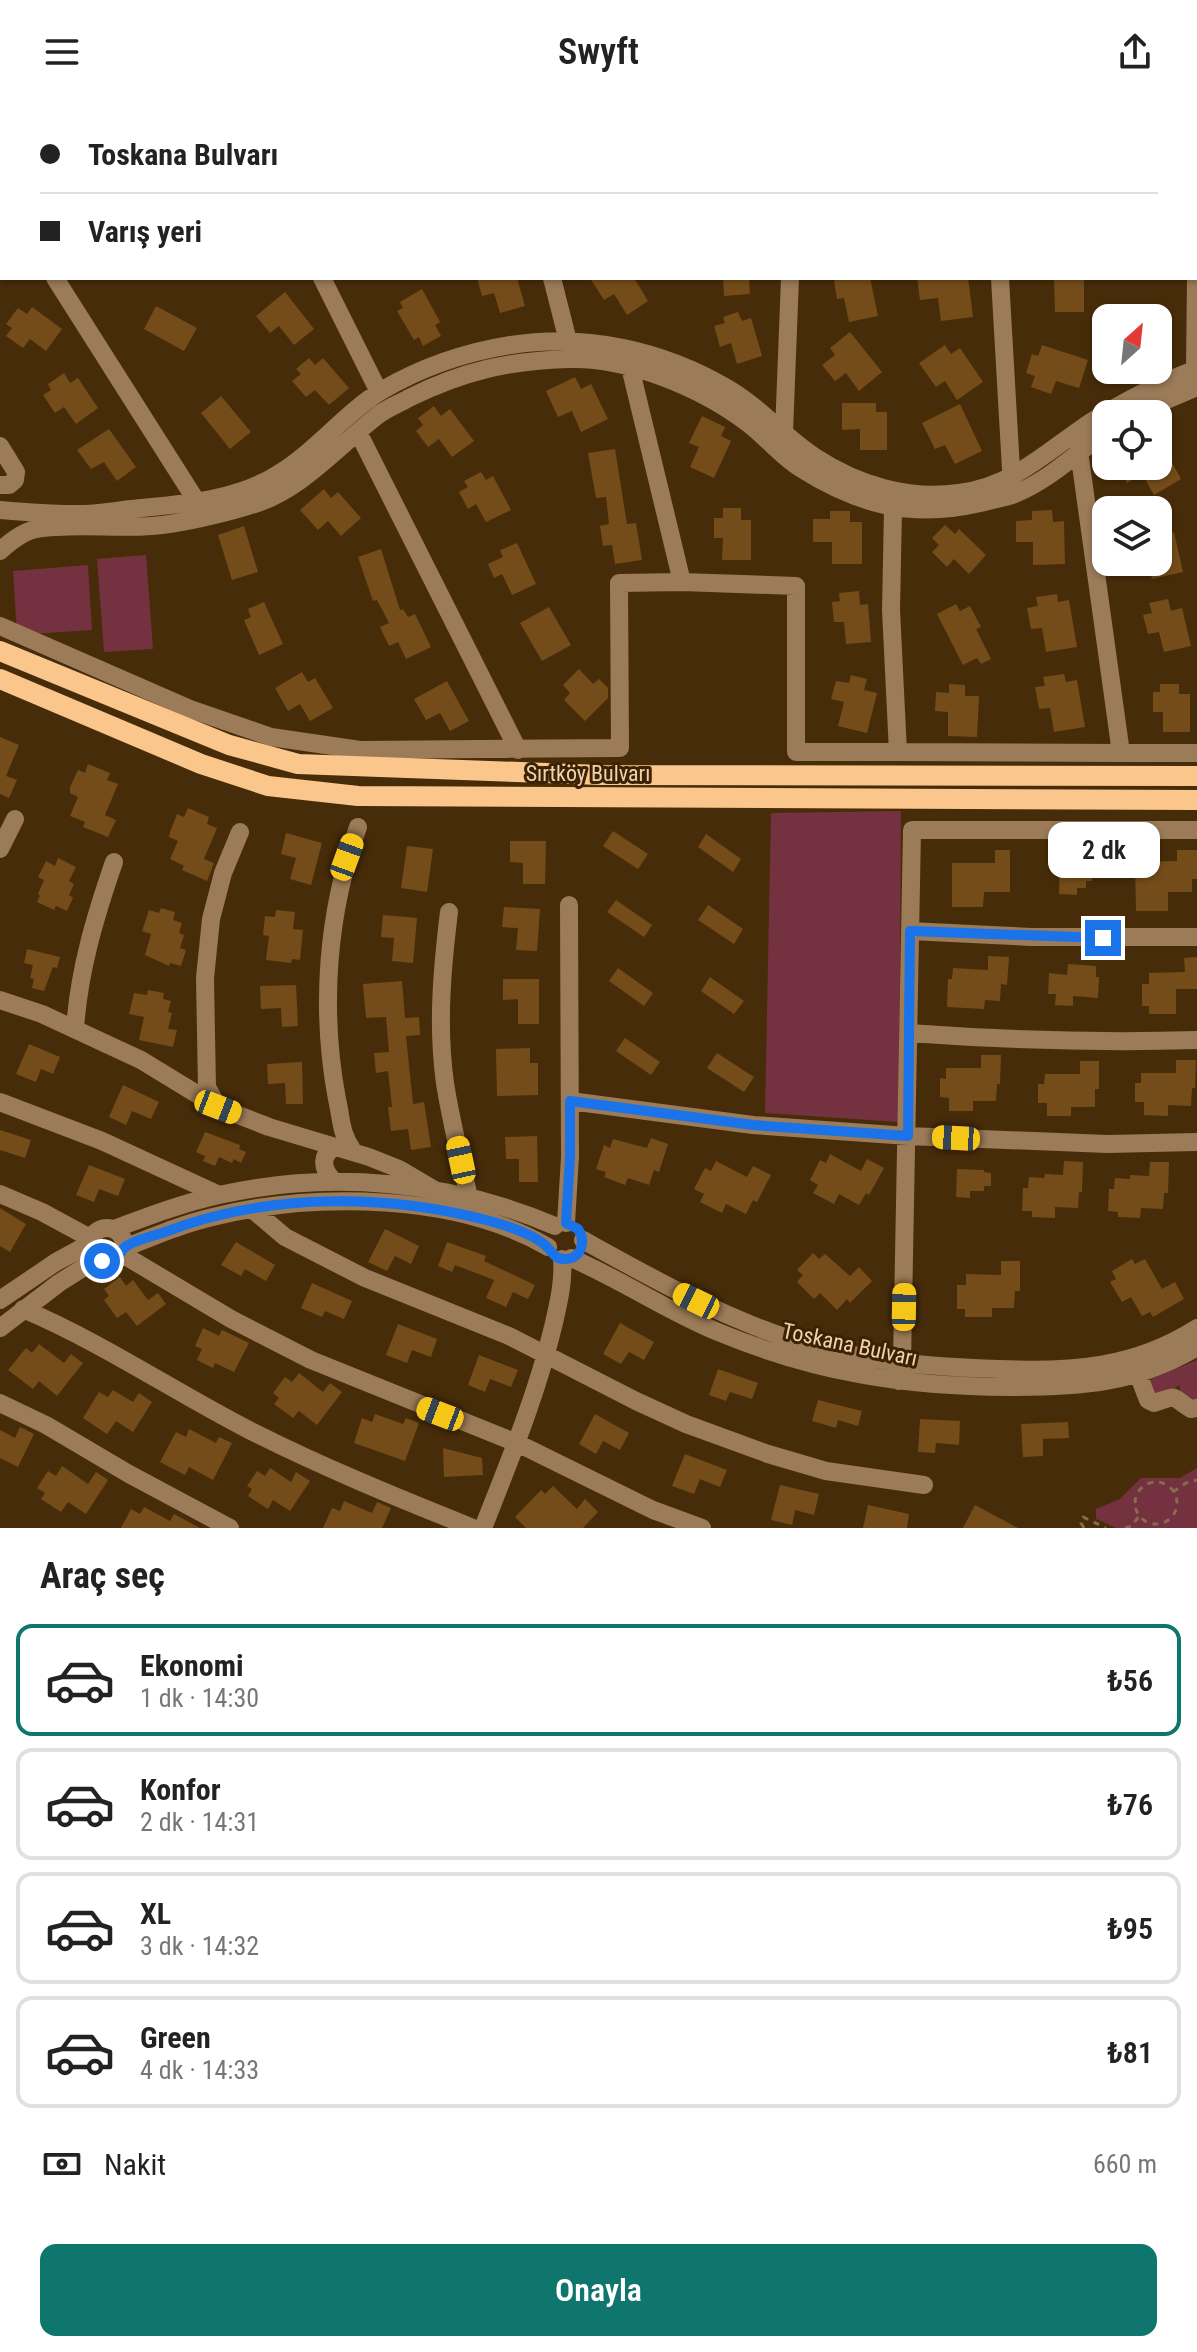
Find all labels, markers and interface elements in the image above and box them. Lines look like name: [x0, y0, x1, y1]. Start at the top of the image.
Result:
icon: menu: [40, 30, 84, 74]
icon: share: [1113, 30, 1157, 74]
text: Swyft: [558, 31, 639, 73]
text: Toskana Bulvarı: [88, 137, 278, 172]
text: Varış yeri: [88, 214, 202, 249]
north arrow: [1092, 304, 1172, 384]
map controls: [1092, 304, 1172, 576]
button: locate: [1092, 400, 1172, 480]
button: layers: [1092, 496, 1172, 576]
street label: Sırtköy Bulvarı: [526, 761, 650, 786]
callout: 2 dk: [1047, 822, 1159, 878]
car: [328, 830, 366, 884]
text: 2 dk: [1082, 835, 1126, 865]
route end: [1085, 920, 1121, 956]
car: [191, 1087, 245, 1127]
car: [931, 1125, 981, 1151]
car: [444, 1134, 478, 1186]
route start: [84, 1243, 120, 1279]
car: [669, 1280, 723, 1322]
car: [892, 1283, 916, 1331]
street label: Toskana Bulvarı: [780, 1318, 920, 1371]
car: [413, 1394, 467, 1434]
text: Araç seç: [40, 1555, 165, 1597]
icon: car: [44, 1644, 116, 1716]
text: Ekonomi: [140, 1648, 244, 1683]
text: ₺56: [1107, 1663, 1153, 1698]
text: 1 dk · 14:30: [140, 1683, 259, 1713]
icon: car: [44, 1768, 116, 1840]
text: Konfor: [140, 1772, 221, 1807]
text: ₺76: [1107, 1787, 1153, 1822]
text: 2 dk · 14:31: [140, 1807, 259, 1837]
icon: car: [44, 1892, 116, 1964]
text: XL: [140, 1896, 171, 1931]
text: ₺95: [1107, 1911, 1153, 1946]
text: 3 dk · 14:32: [140, 1931, 259, 1961]
icon: car: [44, 2016, 116, 2088]
text: Green: [140, 2020, 211, 2055]
text: ₺81: [1107, 2035, 1153, 2070]
text: 4 dk · 14:33: [140, 2055, 259, 2085]
icon: cash: [40, 2142, 84, 2186]
text: Nakit: [104, 2147, 166, 2182]
text: 660 m: [1093, 2149, 1157, 2179]
button: Onayla: [40, 2244, 1157, 2336]

